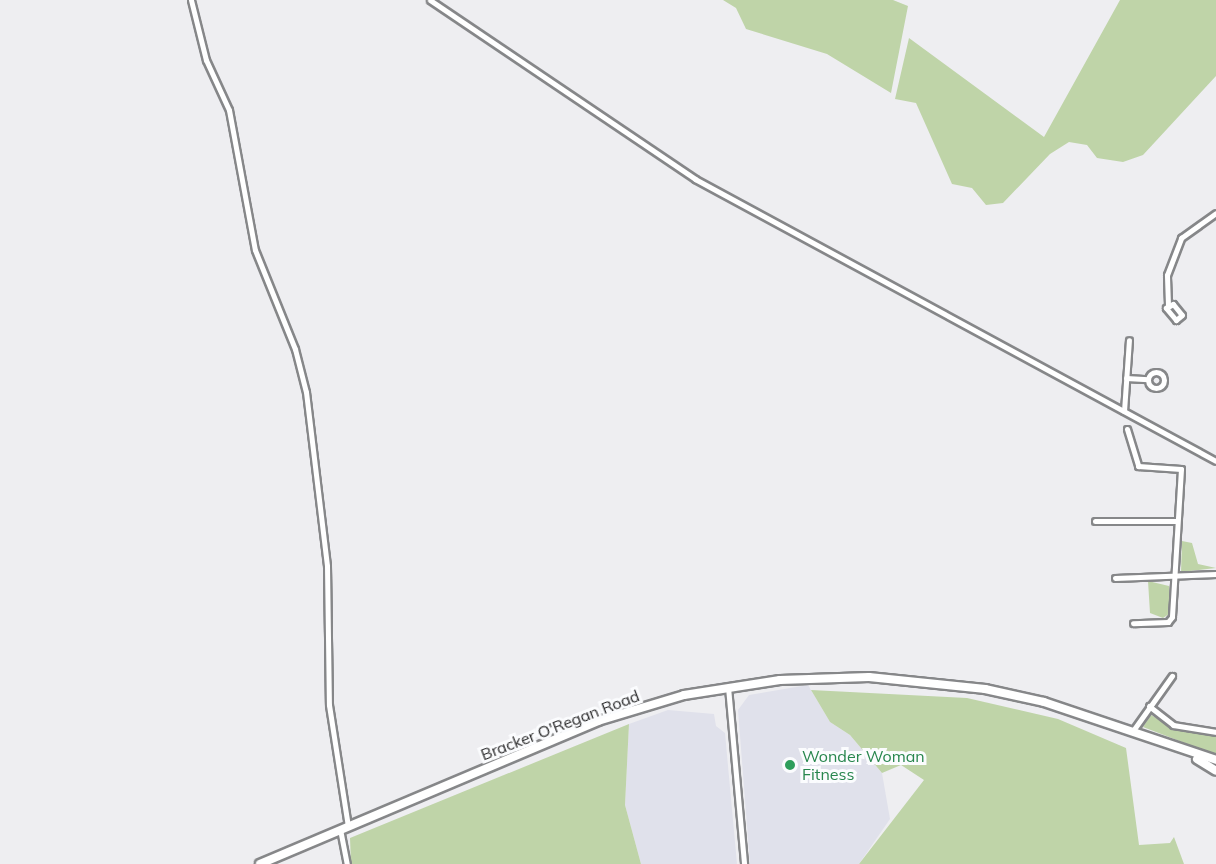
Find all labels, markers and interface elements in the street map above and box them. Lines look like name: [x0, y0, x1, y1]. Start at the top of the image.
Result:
street label: Bracker O'Regan Road: [478, 686, 642, 764]
place label: Wonder Woman Fitness: [802, 746, 925, 784]
marker: Wonder Woman Fitness: [783, 758, 797, 772]

